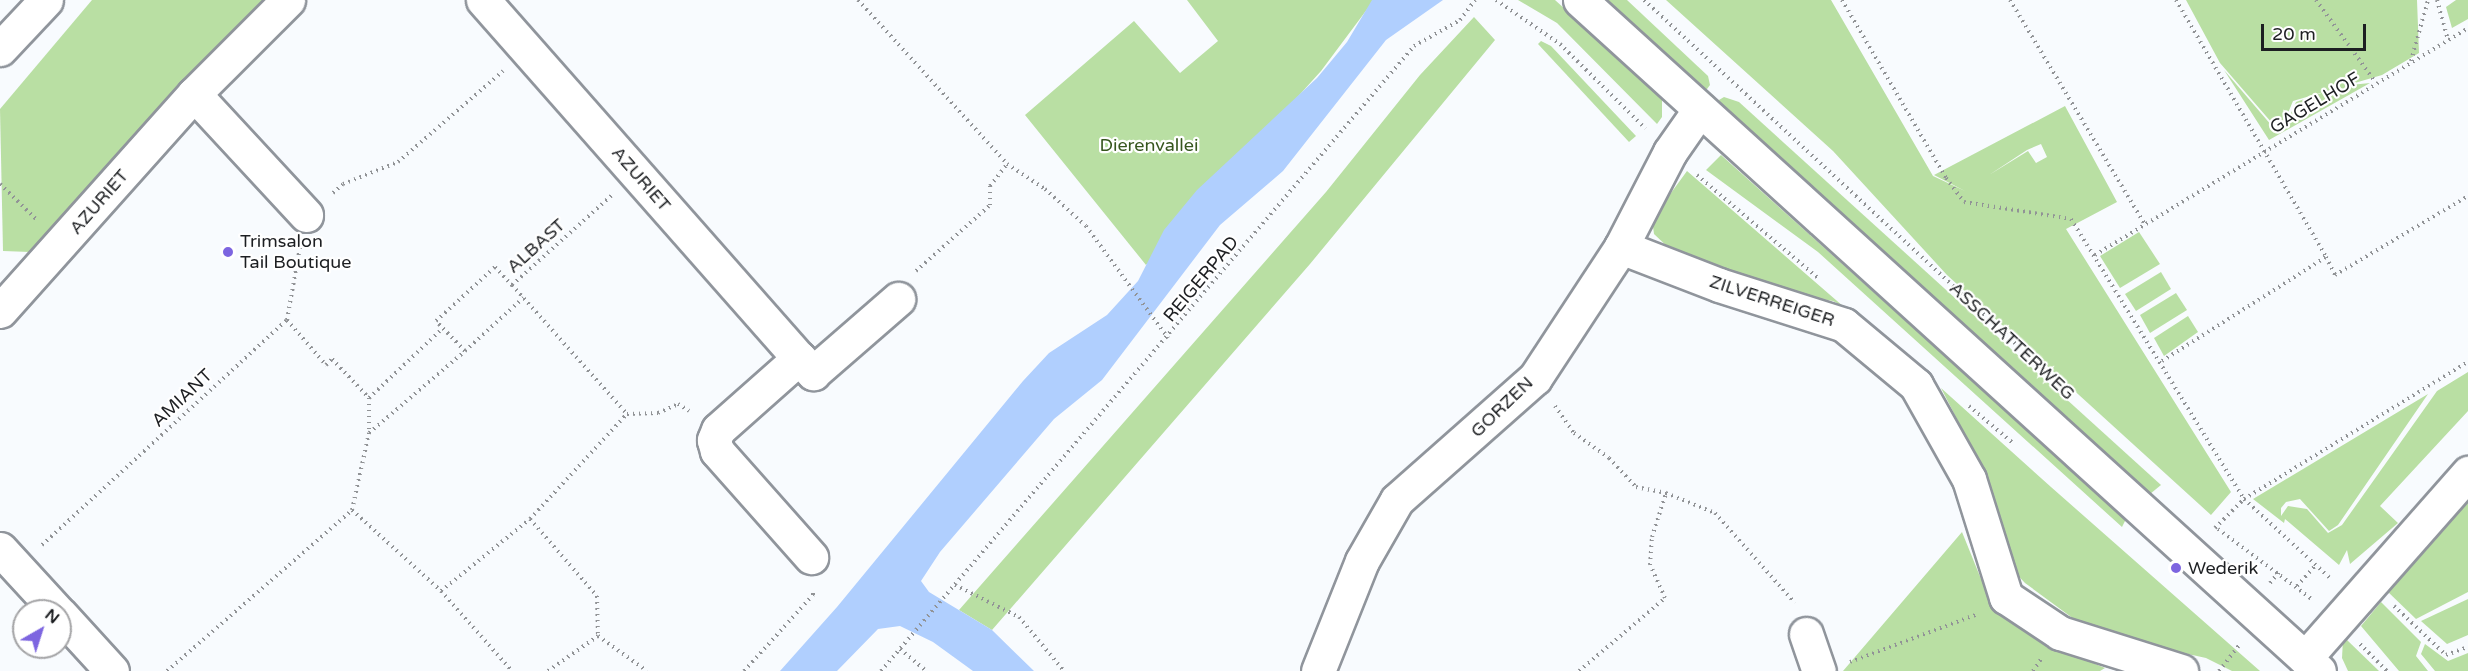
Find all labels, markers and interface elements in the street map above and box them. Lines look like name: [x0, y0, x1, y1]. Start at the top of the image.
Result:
scale bar: [2264, 12, 2369, 50]
text: 20 m: [2272, 23, 2316, 45]
street label: GAGELHOF: [2266, 68, 2364, 138]
park label: Dierenvallei: [1100, 134, 1198, 156]
street label: AZURIET: [607, 142, 675, 216]
street label: AZURIET: [65, 165, 133, 239]
street label: ALBAST: [502, 214, 570, 278]
place label: Trimsalon Tail Boutique: [240, 231, 351, 274]
street label: REIGERPAD: [1159, 232, 1243, 326]
marker: Trimsalon Tail Boutique: [221, 245, 235, 259]
street label: ZILVERREIGER: [1707, 271, 1837, 331]
street label: ASSCHATTERWEG: [1945, 277, 2079, 405]
street label: AMIANT: [147, 365, 217, 431]
street label: GORZEN: [1466, 372, 1538, 442]
place label: Wederik: [2188, 557, 2258, 579]
marker: Wederik: [2169, 561, 2183, 575]
north arrow: [12, 599, 72, 659]
text: N: [41, 605, 63, 628]

